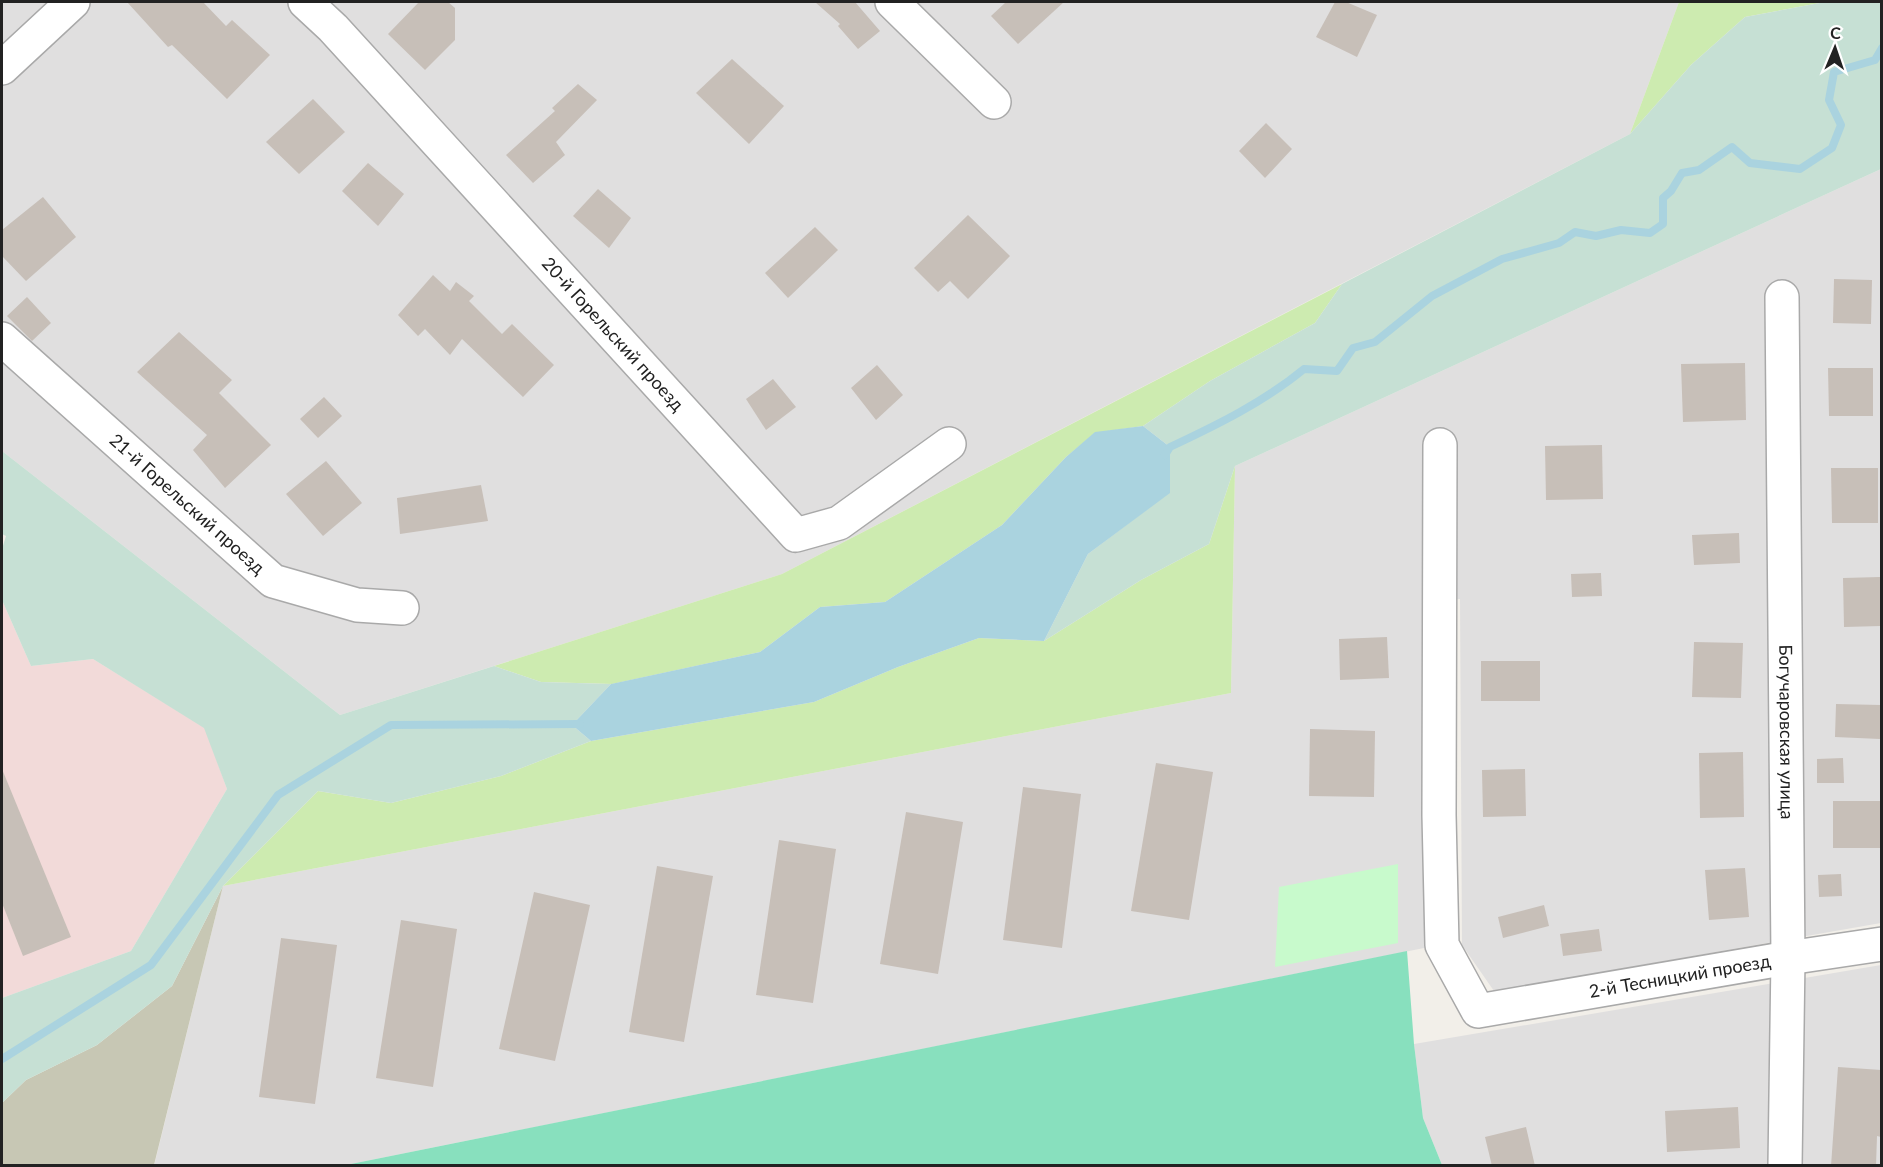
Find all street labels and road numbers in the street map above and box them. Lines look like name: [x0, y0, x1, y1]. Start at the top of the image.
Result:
street label: 20-й Горельский проезд: [538, 252, 689, 415]
street label: 21-й Горельский проезд: [106, 428, 270, 578]
street label: Богучаровская улица: [1775, 644, 1799, 820]
street label: 2-й Тесницкий проезд: [1587, 949, 1772, 1002]

